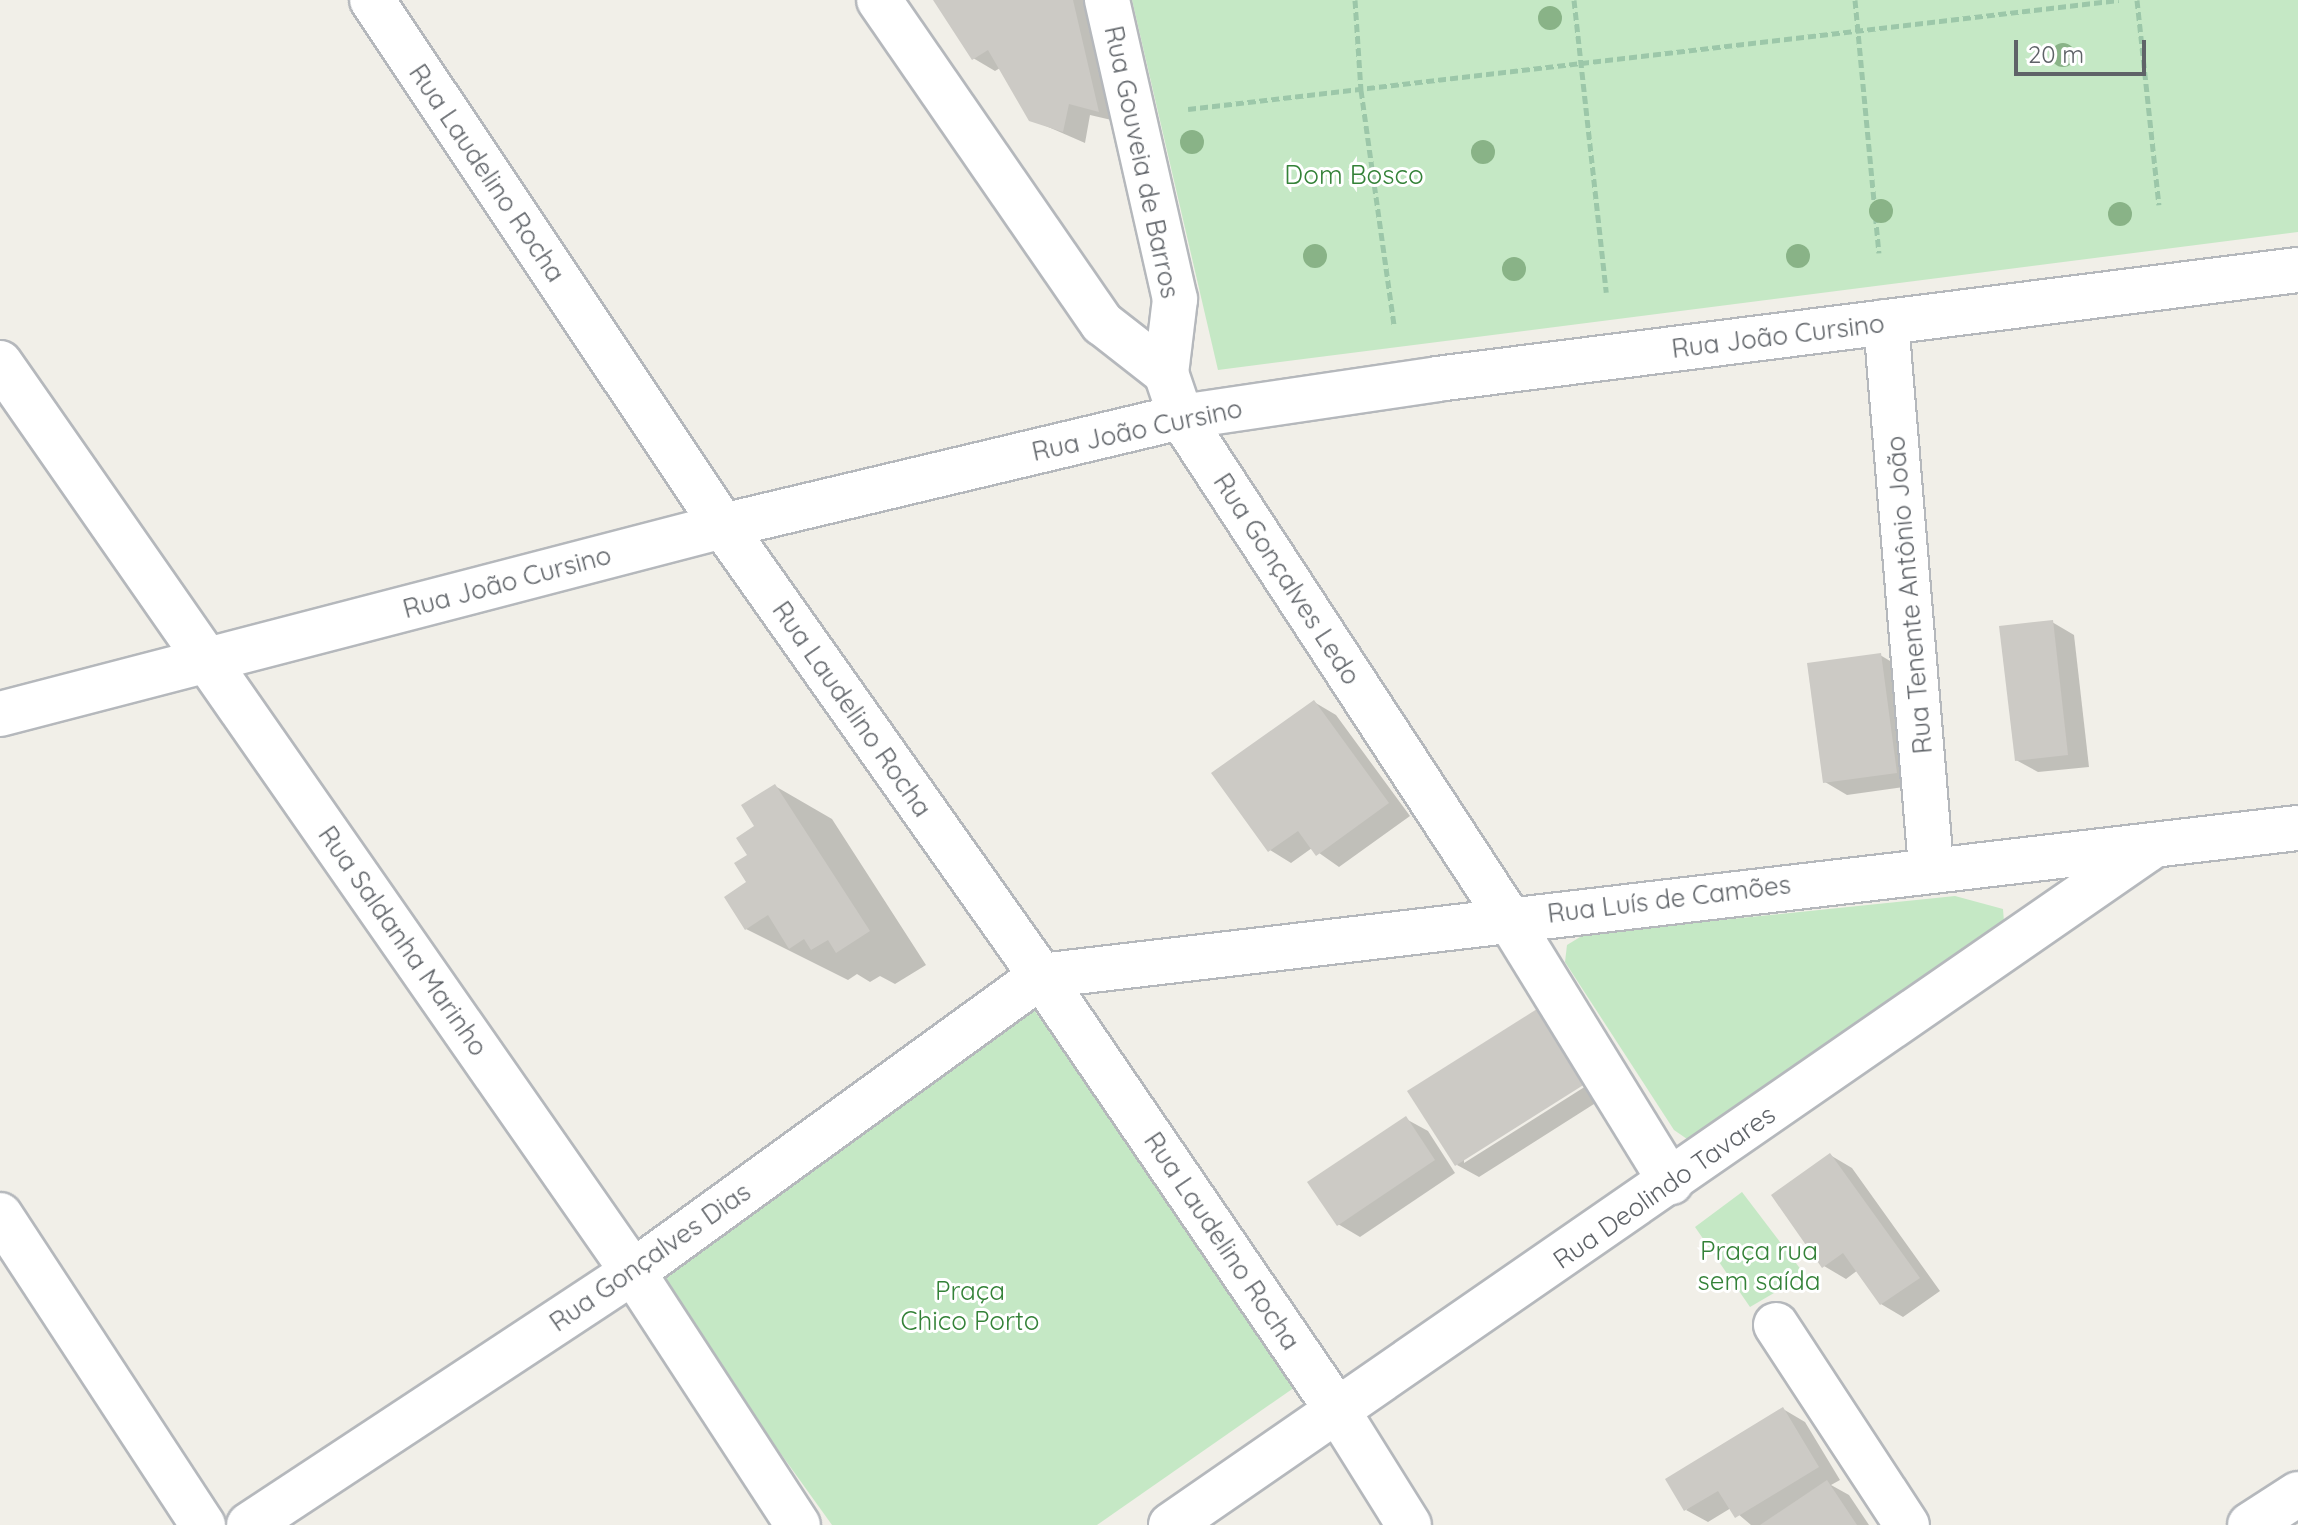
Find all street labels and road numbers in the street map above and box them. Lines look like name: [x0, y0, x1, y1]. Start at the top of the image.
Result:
street label: Rua Gouveia de Barros: [1098, 23, 1186, 301]
street label: Rua Laudelino Rocha: [403, 58, 571, 288]
street label: Rua João Cursino: [1670, 307, 1886, 365]
street label: Rua João Cursino: [1029, 392, 1245, 468]
street label: Rua Tenente Antônio João: [1880, 435, 1938, 755]
street label: Rua Gonçalves Ledo: [1207, 467, 1367, 691]
street label: Rua João Cursino: [400, 539, 614, 625]
street label: Rua Laudelino Rocha: [766, 595, 938, 823]
street label: Rua Saldanha Marinho: [312, 820, 494, 1062]
street label: Rua Luís de Camões: [1546, 869, 1792, 929]
street label: Rua Deolindo Tavares: [1547, 1099, 1781, 1275]
street label: Rua Laudelino Rocha: [1138, 1126, 1306, 1356]
street label: Rua Gonçalves Dias: [544, 1176, 756, 1338]

